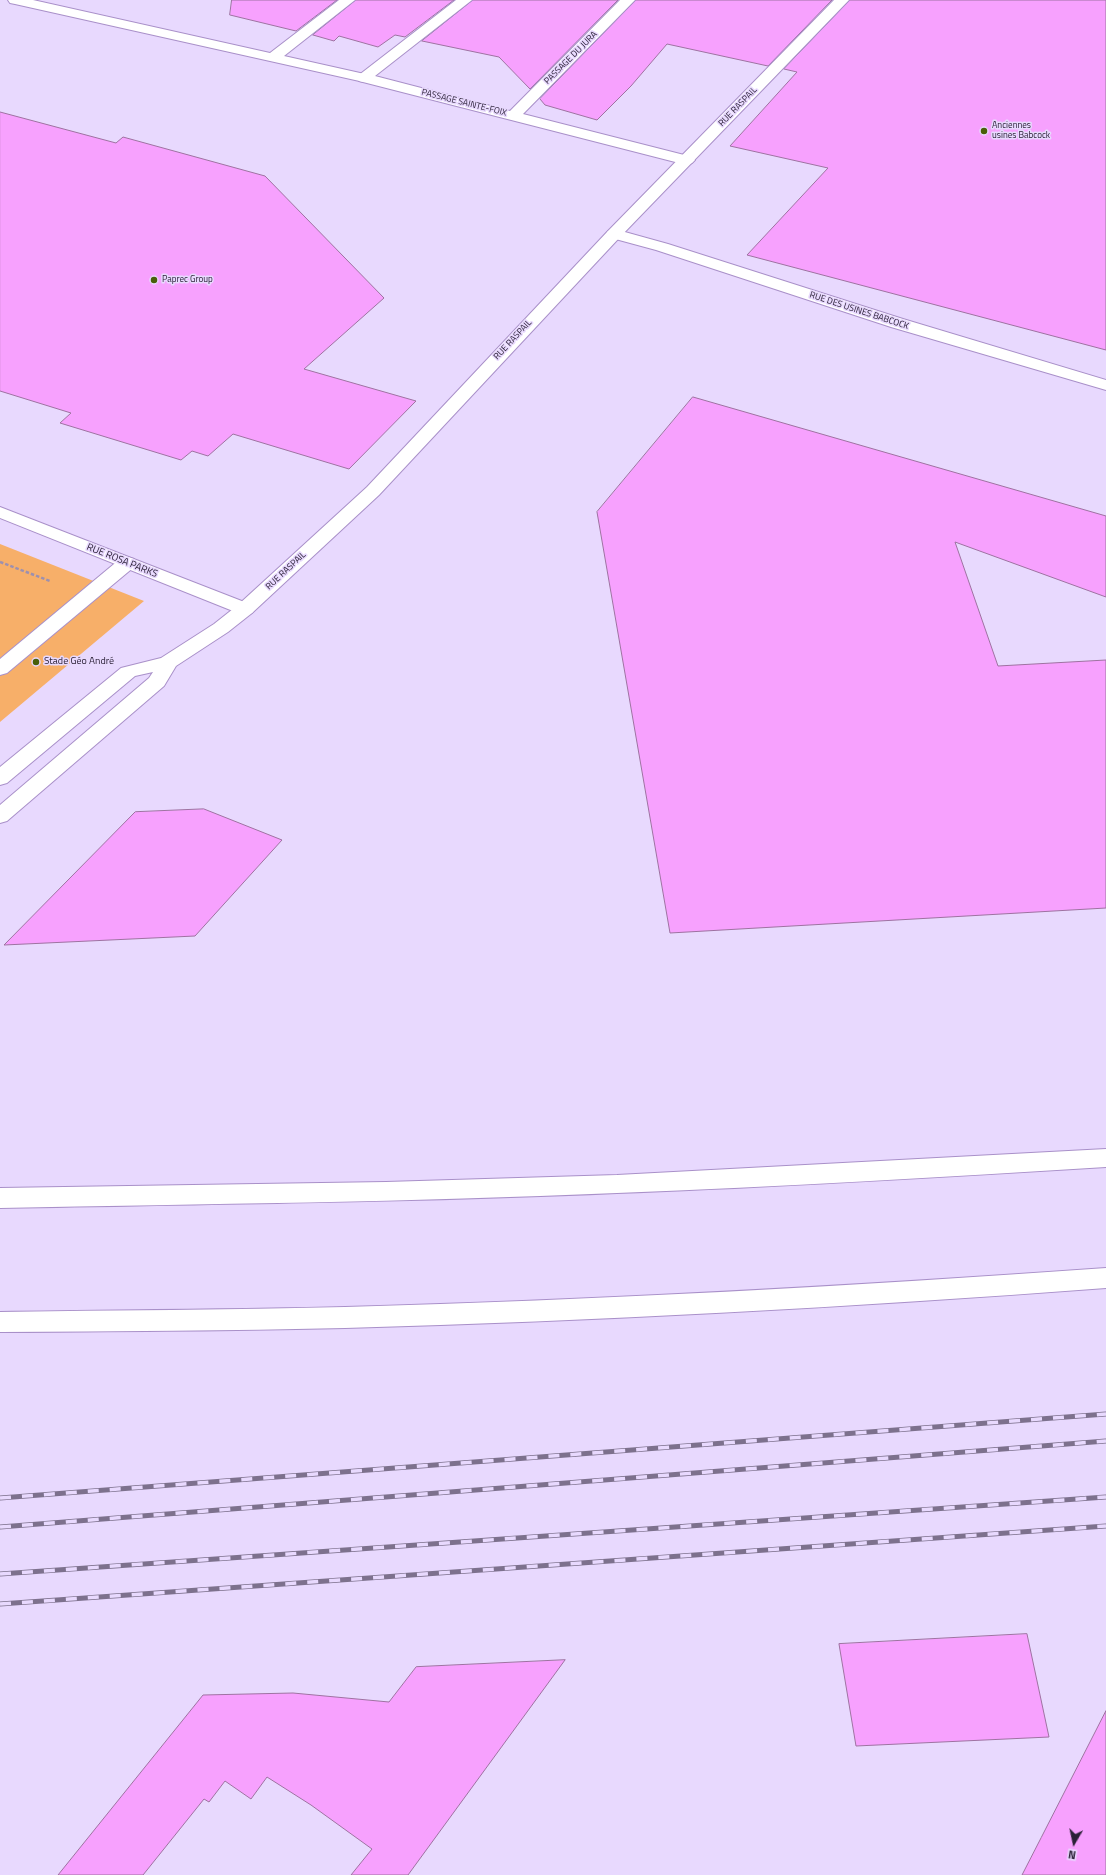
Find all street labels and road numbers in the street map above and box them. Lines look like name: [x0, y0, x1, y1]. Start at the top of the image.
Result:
street label: PASSAGE DU JURA: [542, 29, 600, 87]
street label: RUE RASPAIL: [716, 85, 760, 129]
street label: PASSAGE SAINTE-FOIX: [420, 87, 508, 119]
street label: RUE DES USINES BABCOCK: [808, 290, 910, 332]
street label: RUE RASPAIL: [492, 318, 534, 362]
street label: RUE ROSA PARKS: [85, 541, 159, 581]
street label: RUE RASPAIL: [264, 550, 308, 592]

